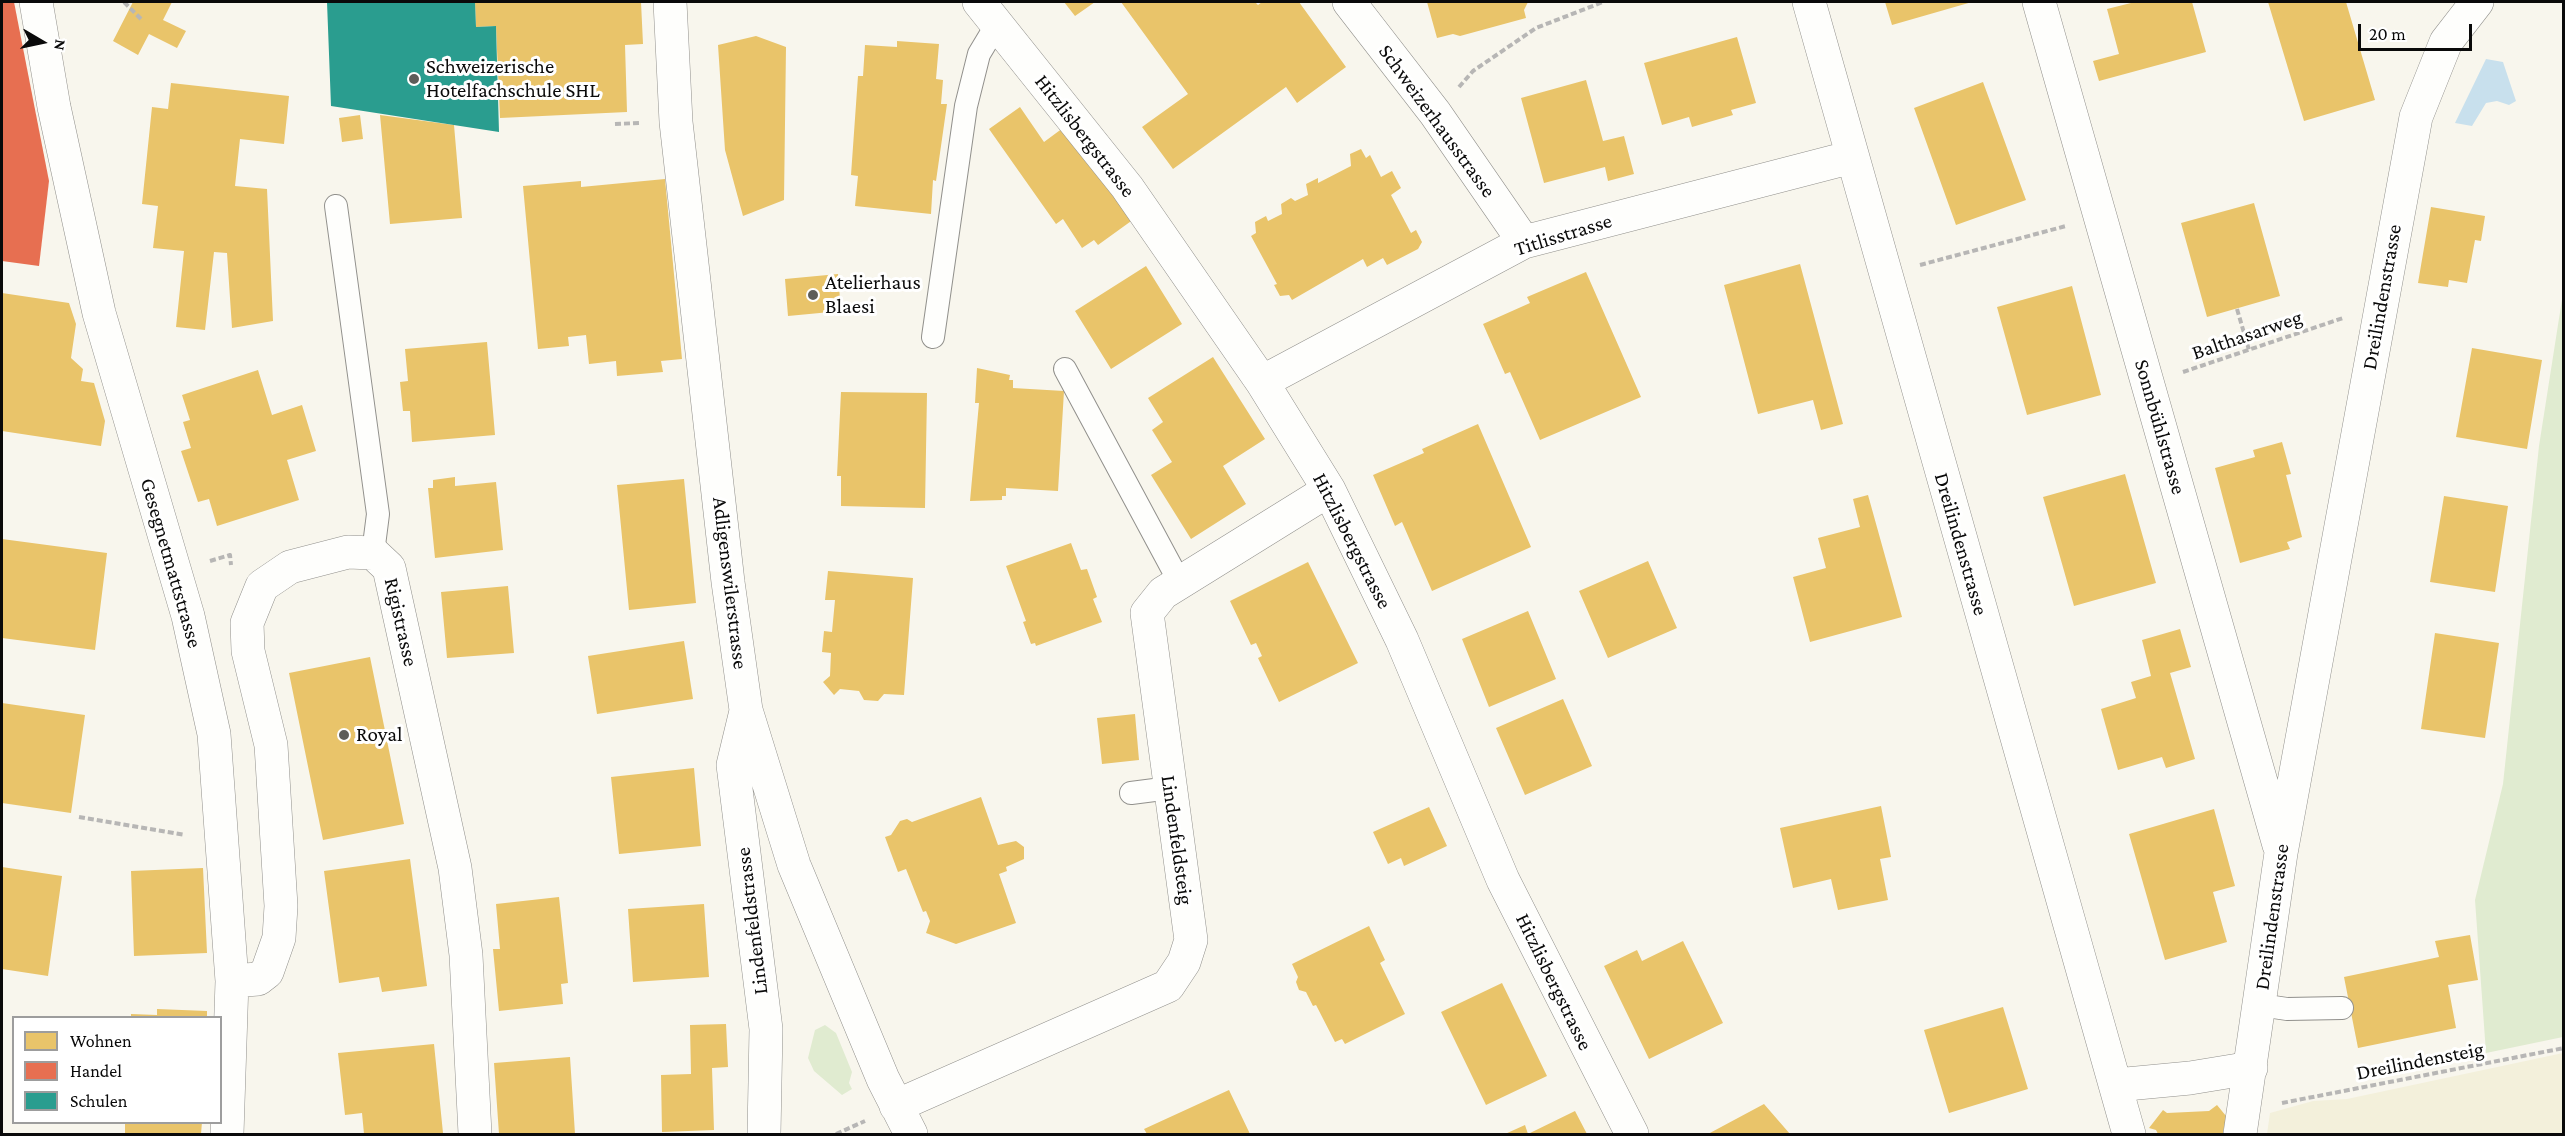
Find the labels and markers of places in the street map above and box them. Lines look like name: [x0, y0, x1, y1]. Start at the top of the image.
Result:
place label: Schweizerische Hotelfachschule SHL: [426, 54, 600, 104]
marker: Schweizerische Hotelfachschule SHL: [407, 72, 421, 86]
place label: Atelierhaus Blaesi: [825, 270, 921, 320]
marker: Atelierhaus Blaesi: [806, 288, 820, 302]
place label: Royal: [356, 722, 403, 748]
marker: Royal: [337, 728, 351, 742]

